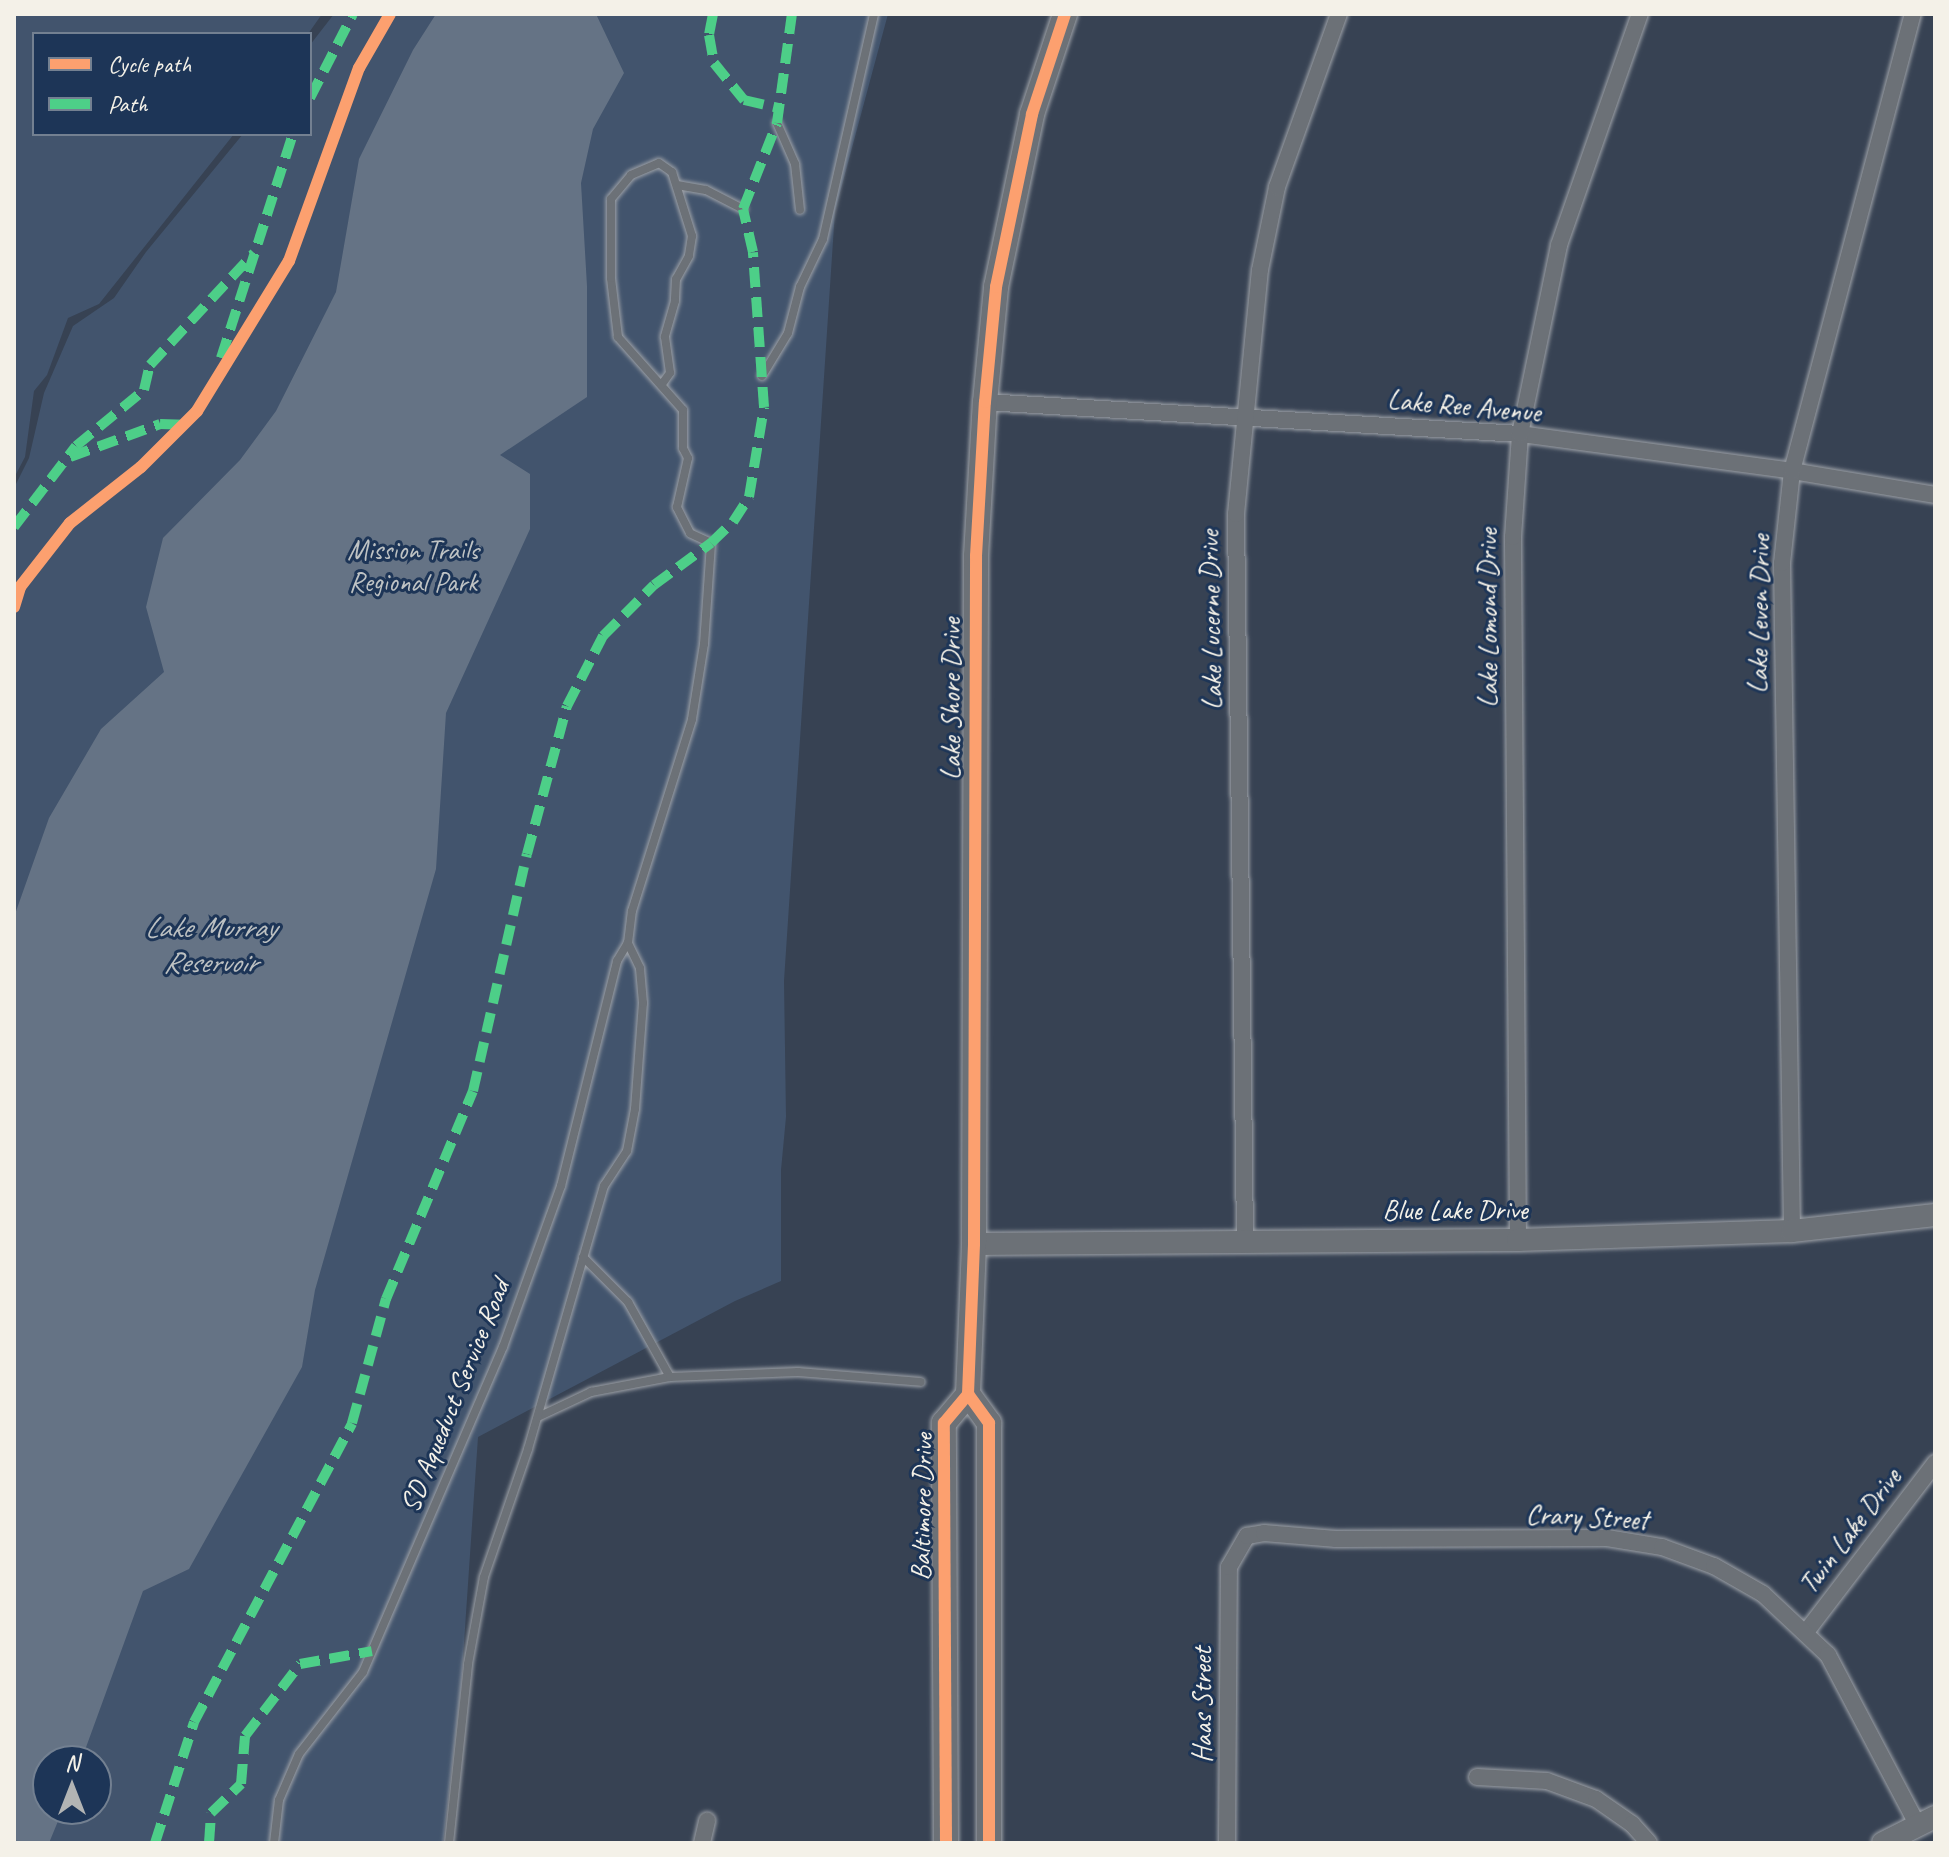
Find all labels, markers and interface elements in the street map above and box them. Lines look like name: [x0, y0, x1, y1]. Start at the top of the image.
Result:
legend: [32, 32, 312, 136]
text: Cycle path: [108, 49, 191, 79]
text: Path: [108, 89, 148, 119]
street label: Lake Ree Avenue: [1386, 383, 1542, 429]
street label: Lake Lomond Drive: [1471, 529, 1505, 707]
street label: Lake Lucerne Drive: [1193, 530, 1229, 710]
park label: Mission Trails Regional Park: [347, 533, 479, 599]
street label: Lake Leven Drive: [1741, 534, 1777, 694]
street label: Lake Shore Drive: [934, 617, 968, 781]
water label: Lake Murray Reservoir: [145, 909, 275, 980]
street label: Blue Lake Drive: [1382, 1193, 1528, 1227]
street label: SD Aqueduct Service Road: [393, 1275, 517, 1517]
street label: Baltimore Drive: [904, 1433, 940, 1581]
street label: Twin Lake Drive: [1791, 1461, 1909, 1601]
street label: Crary Street: [1525, 1497, 1649, 1537]
street label: Haas Street: [1185, 1647, 1219, 1763]
north arrow: [32, 1745, 112, 1825]
text: N: [65, 1749, 79, 1777]

